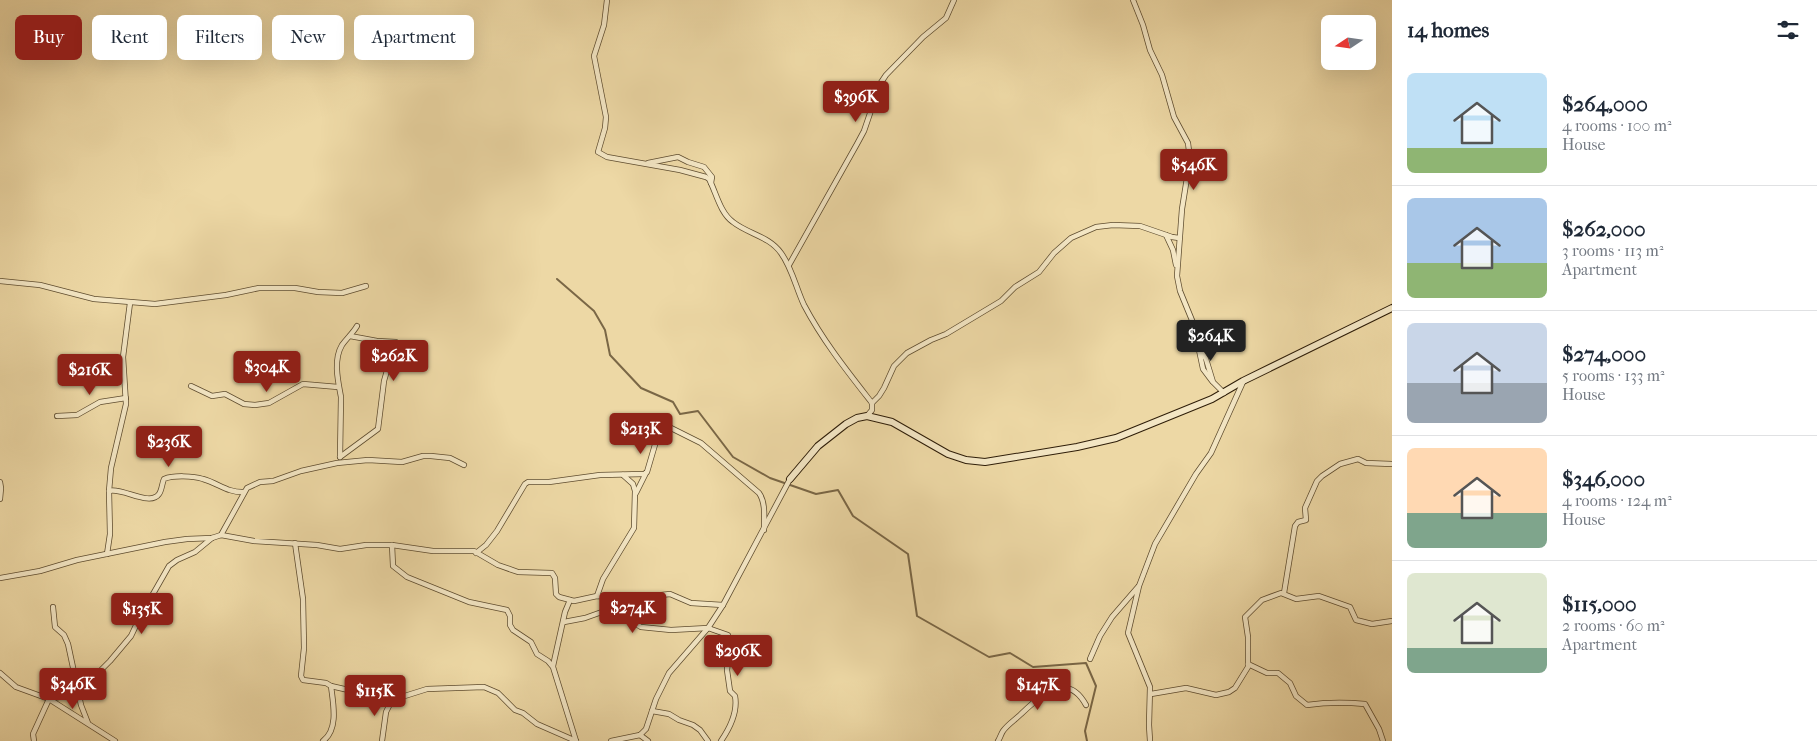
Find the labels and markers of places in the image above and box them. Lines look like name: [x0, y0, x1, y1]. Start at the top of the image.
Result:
pin: $396K: [821, 80, 891, 123]
pin: $546K: [1159, 148, 1229, 191]
pin: $264K: [1176, 320, 1246, 362]
pin: $262K: [359, 340, 429, 382]
pin: $304K: [232, 350, 302, 393]
pin: $216K: [55, 354, 125, 396]
pin: $213K: [606, 412, 676, 455]
pin: $236K: [134, 426, 204, 468]
pin: $135K: [107, 592, 177, 635]
pin: $274K: [598, 592, 668, 634]
pin: $296K: [703, 634, 773, 677]
pin: $346K: [38, 668, 108, 710]
pin: $147K: [1003, 668, 1073, 711]
pin: $115K: [340, 674, 410, 717]

